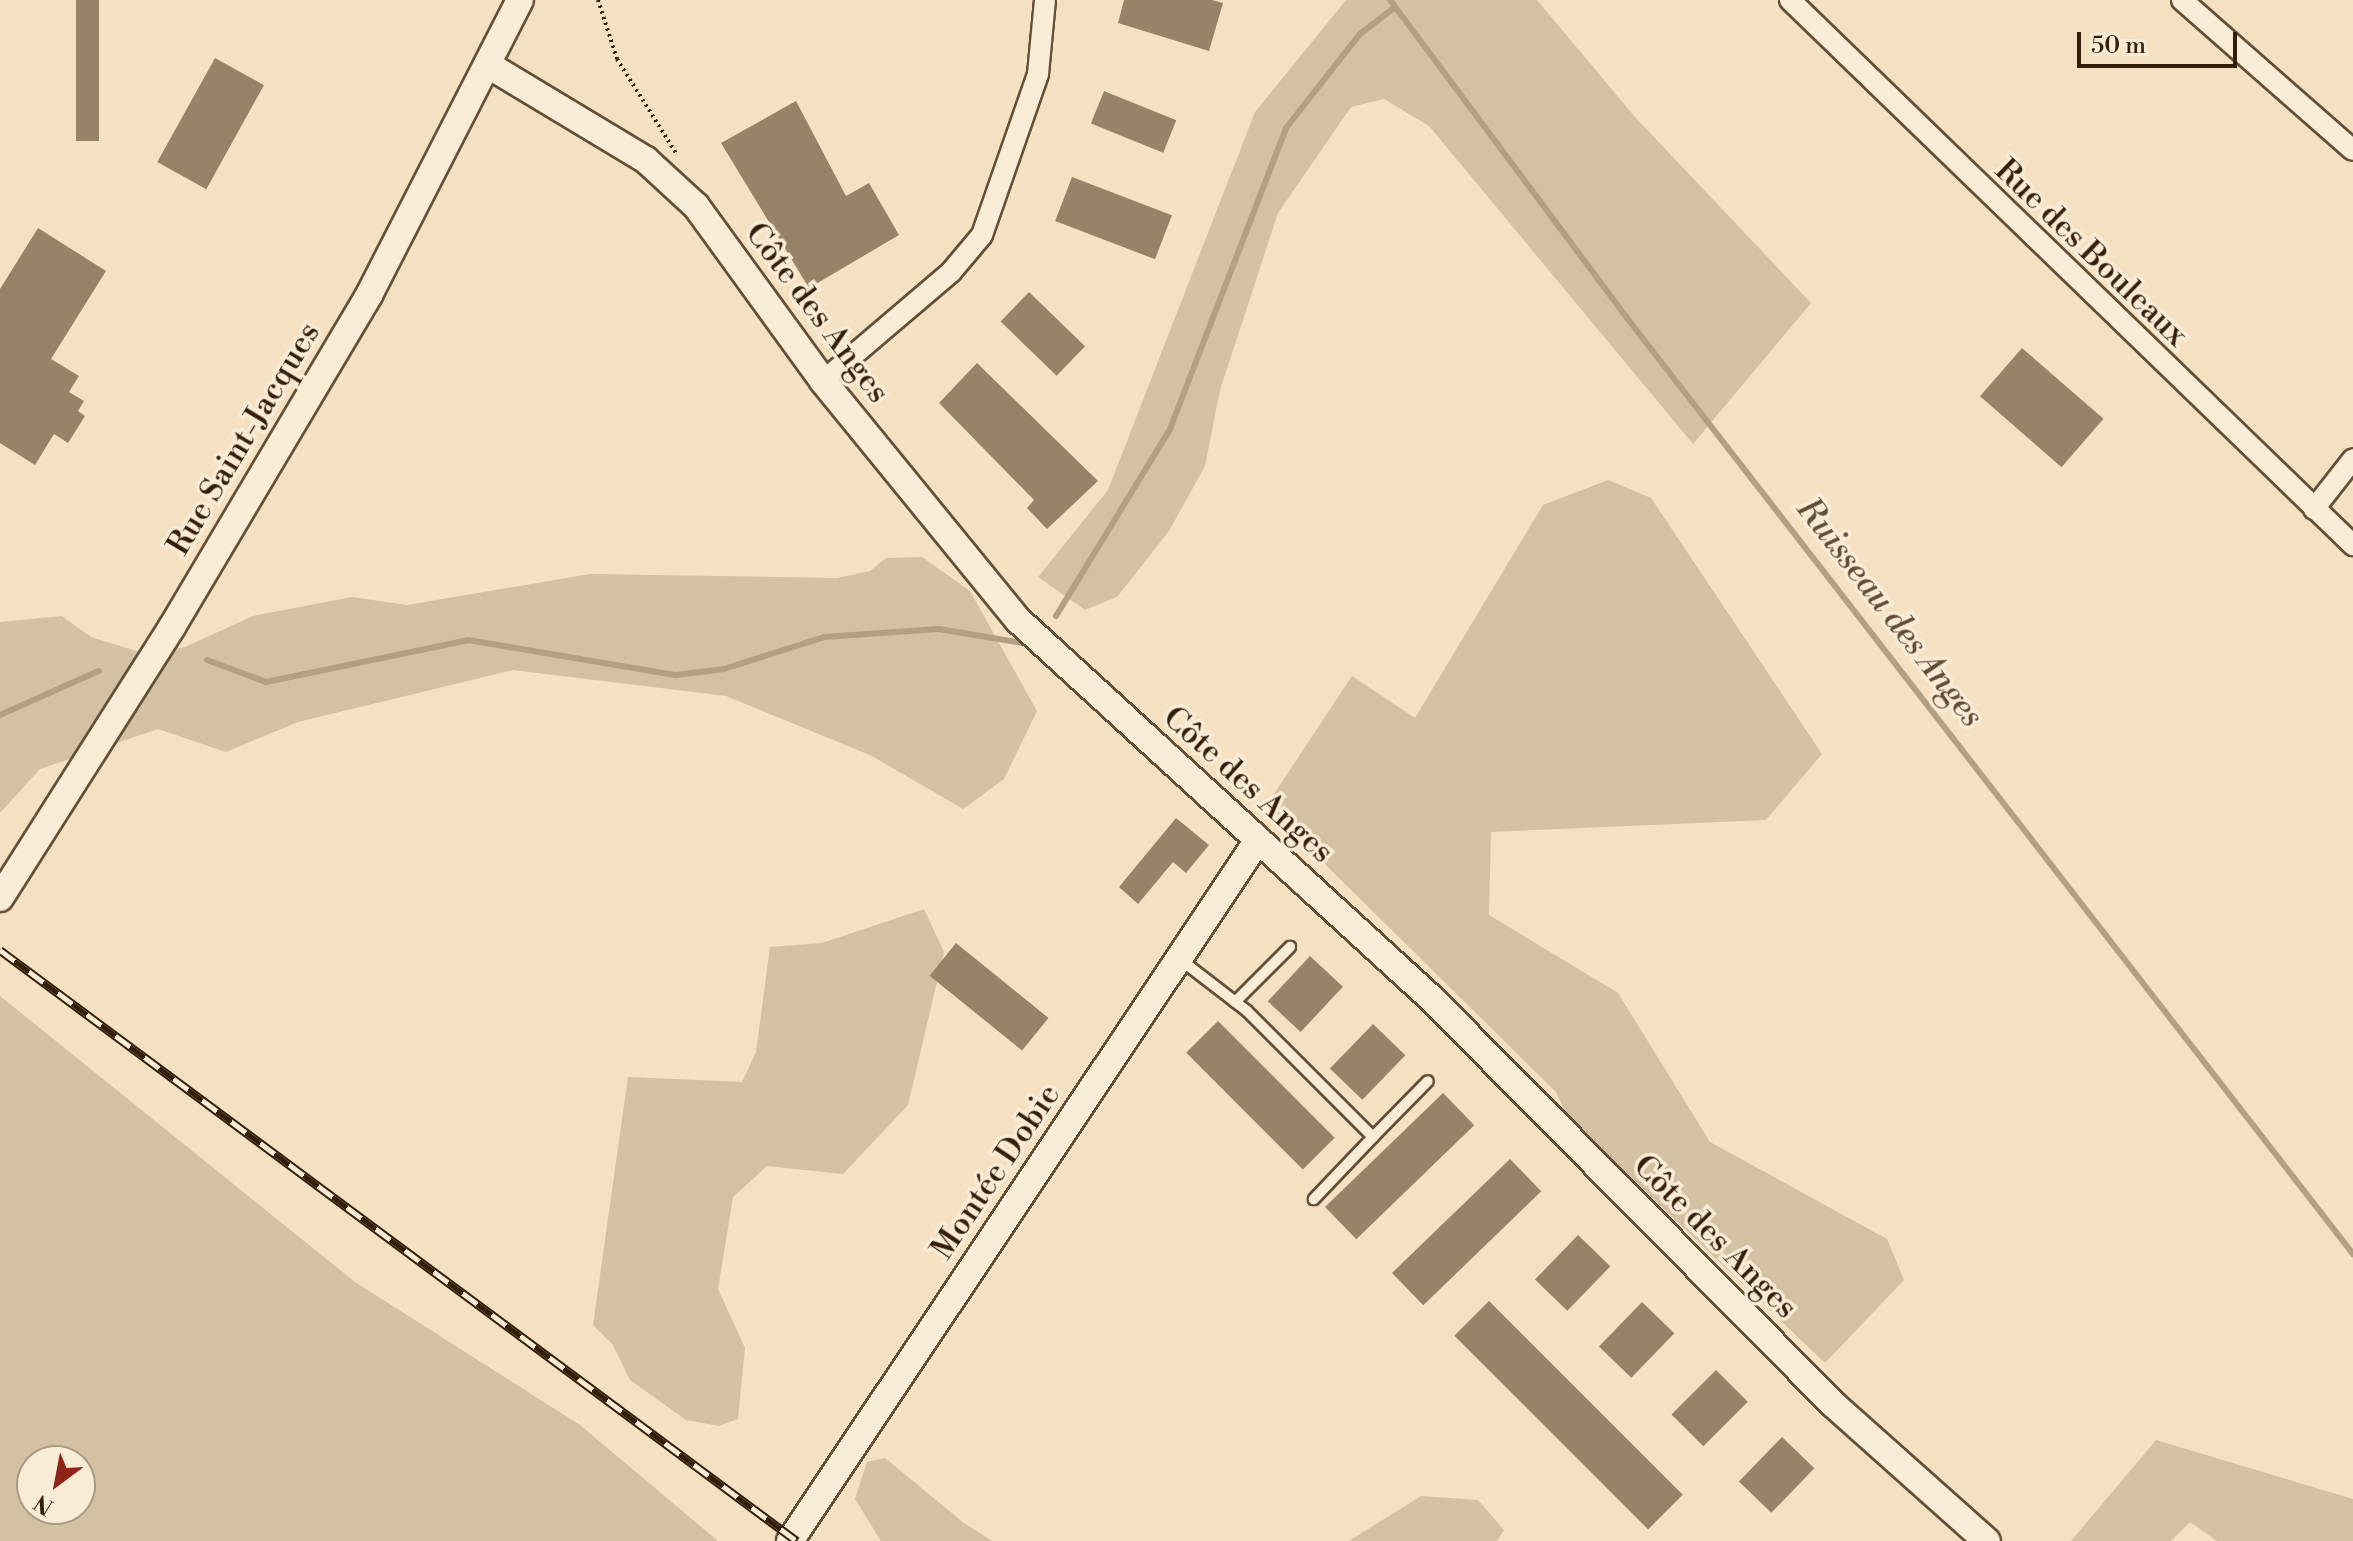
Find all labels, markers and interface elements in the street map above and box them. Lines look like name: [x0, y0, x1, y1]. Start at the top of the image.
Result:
scale bar: [2081, 16, 2241, 66]
text: 50 m: [2091, 31, 2146, 61]
street label: Rue des Bouleaux: [1987, 151, 2195, 355]
street label: Côte des Anges: [737, 215, 897, 411]
street label: Rue Saint-Jacques: [159, 316, 329, 562]
water label: Ruisseau des Anges: [1787, 490, 1991, 736]
street label: Côte des Anges: [1155, 699, 1341, 871]
street label: Montée Dobie: [923, 1077, 1069, 1267]
street label: Côte des Anges: [1625, 1147, 1805, 1327]
north arrow: [16, 1445, 96, 1525]
text: N: [30, 1488, 59, 1520]

